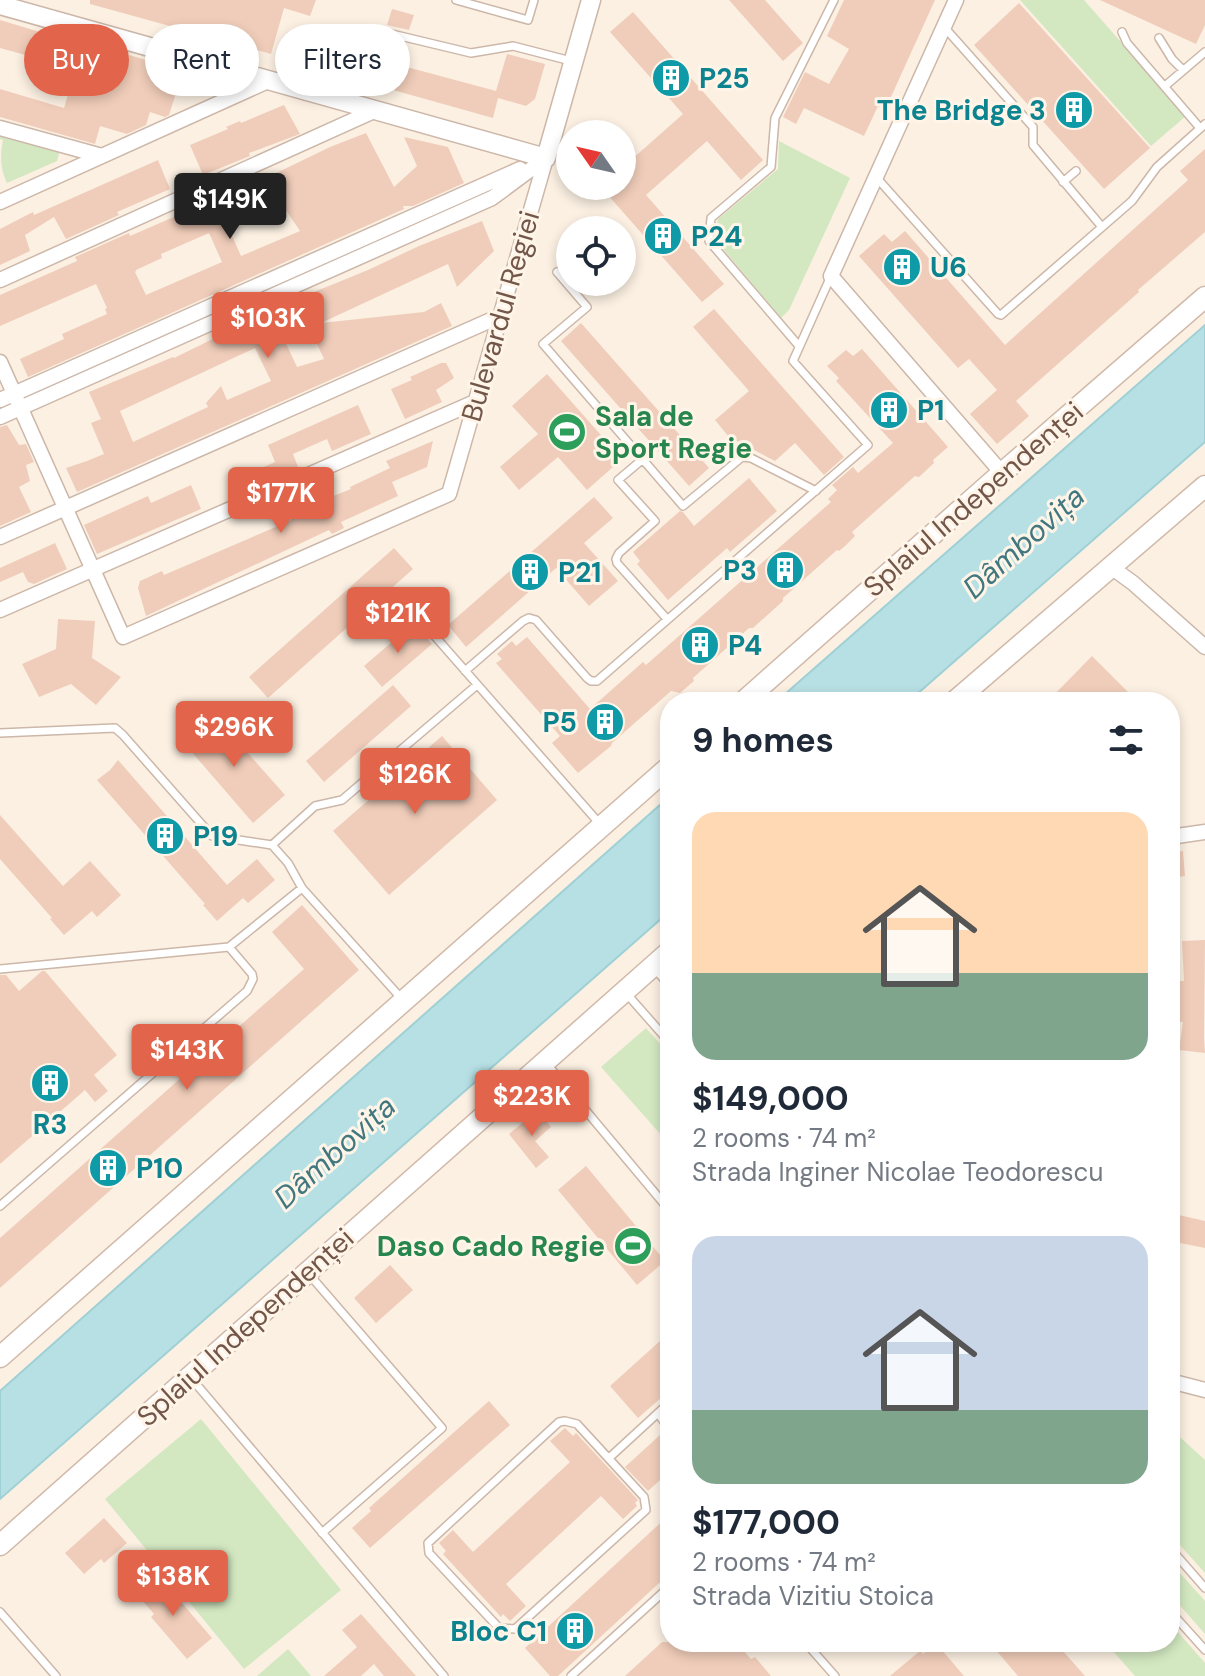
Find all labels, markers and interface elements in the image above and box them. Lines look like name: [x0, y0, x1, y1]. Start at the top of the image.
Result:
chip: Buy: [24, 24, 129, 96]
chip: Rent: [145, 24, 259, 96]
chip: Filters: [275, 24, 410, 96]
building icon: P25: [650, 57, 692, 99]
place label: P25: [699, 60, 750, 97]
building icon: The Bridge 3: [1053, 89, 1095, 131]
place label: The Bridge 3: [877, 92, 1046, 129]
north arrow: [556, 120, 636, 200]
map controls: [556, 120, 636, 296]
pin: $149K: [174, 173, 286, 241]
text: $149K: [192, 182, 268, 216]
street label: Bulevardul Regiei: [453, 206, 548, 426]
building icon: P24: [642, 215, 684, 257]
button: locate: [556, 216, 636, 296]
place label: P24: [691, 218, 742, 255]
building icon: U6: [881, 246, 923, 288]
place label: U6: [930, 249, 967, 286]
pin: $103K: [212, 292, 324, 360]
text: $103K: [230, 301, 306, 335]
building icon: P1: [868, 389, 910, 431]
place label: P1: [917, 392, 944, 429]
street label: Splaiul Independenței: [856, 394, 1091, 605]
place label: Sala de Sport Regie: [595, 398, 752, 467]
sports icon: Sala de Sport Regie: [546, 411, 588, 453]
pin: $177K: [225, 467, 337, 535]
text: $177K: [246, 476, 316, 510]
water label: Dâmbovița: [955, 477, 1093, 607]
building icon: P3: [764, 549, 806, 591]
building icon: P21: [509, 551, 551, 593]
place label: P3: [723, 552, 757, 589]
place label: P21: [558, 554, 602, 591]
pin: $121K: [342, 587, 454, 655]
text: $121K: [365, 596, 431, 630]
building icon: P4: [679, 624, 721, 666]
place label: P4: [728, 627, 762, 664]
pin: $296K: [178, 701, 290, 769]
building icon: P5: [584, 701, 626, 743]
place label: P5: [543, 704, 577, 741]
text: $296K: [194, 710, 274, 744]
text: 9 homes: [692, 718, 834, 763]
icon: filters: [1104, 718, 1148, 762]
pin: $126K: [359, 748, 471, 816]
text: $126K: [378, 757, 452, 791]
building icon: P19: [144, 815, 186, 857]
place label: P19: [193, 818, 238, 855]
icon: home: [848, 864, 992, 1008]
pin: $143K: [131, 1024, 243, 1092]
text: $143K: [150, 1033, 224, 1067]
building icon: R3: [29, 1062, 71, 1104]
pin: $223K: [476, 1070, 588, 1138]
text: $149,000: [692, 1076, 849, 1121]
text: $223K: [493, 1079, 571, 1113]
water label: Dâmbovița: [266, 1087, 404, 1217]
place label: R3: [33, 1106, 67, 1143]
text: 2 rooms · 74 m²: [692, 1121, 876, 1155]
building icon: P10: [87, 1147, 129, 1189]
place label: P10: [136, 1150, 183, 1187]
text: Strada Inginer Nicolae Teodorescu: [692, 1155, 1103, 1189]
street label: Splaiul Independenței: [129, 1220, 362, 1435]
sports icon: Daso Cado Regie: [612, 1225, 654, 1267]
place label: Daso Cado Regie: [377, 1228, 605, 1265]
icon: home: [848, 1288, 992, 1432]
text: $177,000: [692, 1500, 840, 1545]
text: 2 rooms · 74 m²: [692, 1545, 876, 1579]
pin: $138K: [117, 1550, 229, 1618]
text: $138K: [136, 1559, 210, 1593]
text: Strada Vizitiu Stoica: [692, 1579, 934, 1613]
building icon: Bloc C1: [554, 1610, 596, 1652]
place label: Bloc C1: [450, 1613, 547, 1650]

